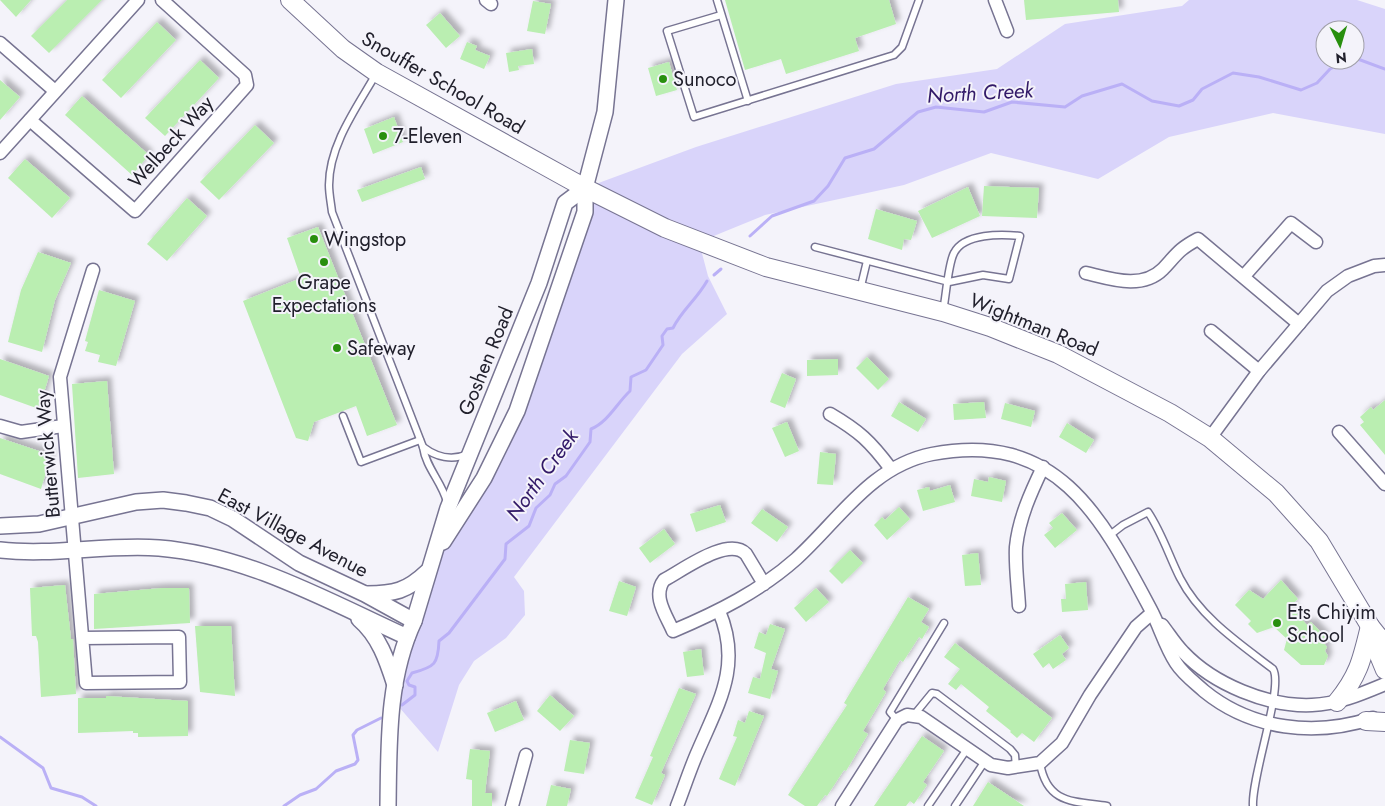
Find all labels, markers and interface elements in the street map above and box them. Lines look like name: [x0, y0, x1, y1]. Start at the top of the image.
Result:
north arrow: [1315, 20, 1365, 70]
street label: Snouffer School Road: [356, 24, 530, 142]
text: N: [1335, 48, 1348, 68]
place label: Sunoco: [673, 65, 736, 94]
marker: Sunoco: [657, 73, 669, 85]
water label: North Creek: [926, 75, 1035, 111]
street label: Welbeck Way: [122, 89, 220, 195]
place label: 7-Eleven: [393, 122, 463, 151]
marker: 7-Eleven: [377, 130, 389, 142]
place label: Wingstop: [324, 225, 406, 254]
marker: Wingstop: [308, 233, 320, 245]
marker: Grape Expectations: [318, 256, 330, 268]
place label: Grape Expectations: [272, 268, 376, 320]
street label: Wightman Road: [965, 286, 1103, 364]
street label: Goshen Road: [451, 302, 521, 420]
place label: Safeway: [347, 334, 415, 363]
marker: Safeway: [331, 342, 343, 354]
street label: Butterwick Way: [28, 389, 68, 519]
water label: North Creek: [499, 422, 586, 527]
street label: East Village Avenue: [213, 481, 373, 585]
place label: Ets Chiyim School: [1287, 598, 1376, 650]
marker: Ets Chiyim School: [1271, 617, 1283, 629]

